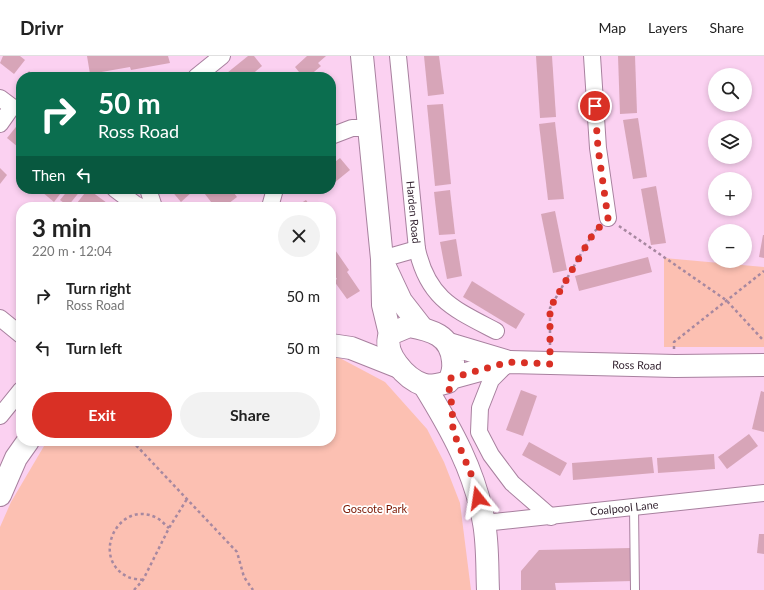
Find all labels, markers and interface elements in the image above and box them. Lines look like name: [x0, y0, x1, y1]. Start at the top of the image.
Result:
text: Drivr: [20, 16, 63, 39]
text: Map: [598, 19, 626, 36]
text: Layers: [648, 19, 688, 36]
text: Share: [710, 19, 744, 36]
map controls: [708, 68, 752, 268]
button: search: [708, 68, 752, 112]
text: 50 m: [98, 86, 161, 120]
icon: right: [32, 88, 84, 140]
pin: [578, 89, 612, 123]
icon: arrive: [584, 95, 606, 117]
text: Ross Road: [98, 120, 179, 142]
button: layers: [708, 120, 752, 164]
icon: left: [73, 164, 95, 186]
text: Then: [32, 166, 65, 184]
button: +: [708, 172, 752, 216]
street label: Harden Road: [404, 180, 423, 244]
text: 3 min: [32, 213, 92, 242]
button: close: [278, 215, 320, 257]
button: −: [708, 224, 752, 268]
text: 220 m · 12:04: [32, 243, 112, 259]
text: Turn right: [66, 279, 131, 297]
icon: right: [32, 285, 54, 307]
text: 50 m: [286, 287, 320, 305]
text: Ross Road: [66, 297, 125, 313]
icon: left: [32, 337, 54, 359]
text: Turn left: [66, 339, 122, 357]
text: 50 m: [286, 339, 320, 357]
street label: Ross Road: [612, 357, 662, 372]
button: Exit: [32, 392, 172, 438]
button: Share: [180, 392, 320, 438]
position arrow: [457, 477, 499, 519]
street label: Coalpool Lane: [589, 497, 659, 518]
park label: Goscote Park: [343, 502, 408, 515]

